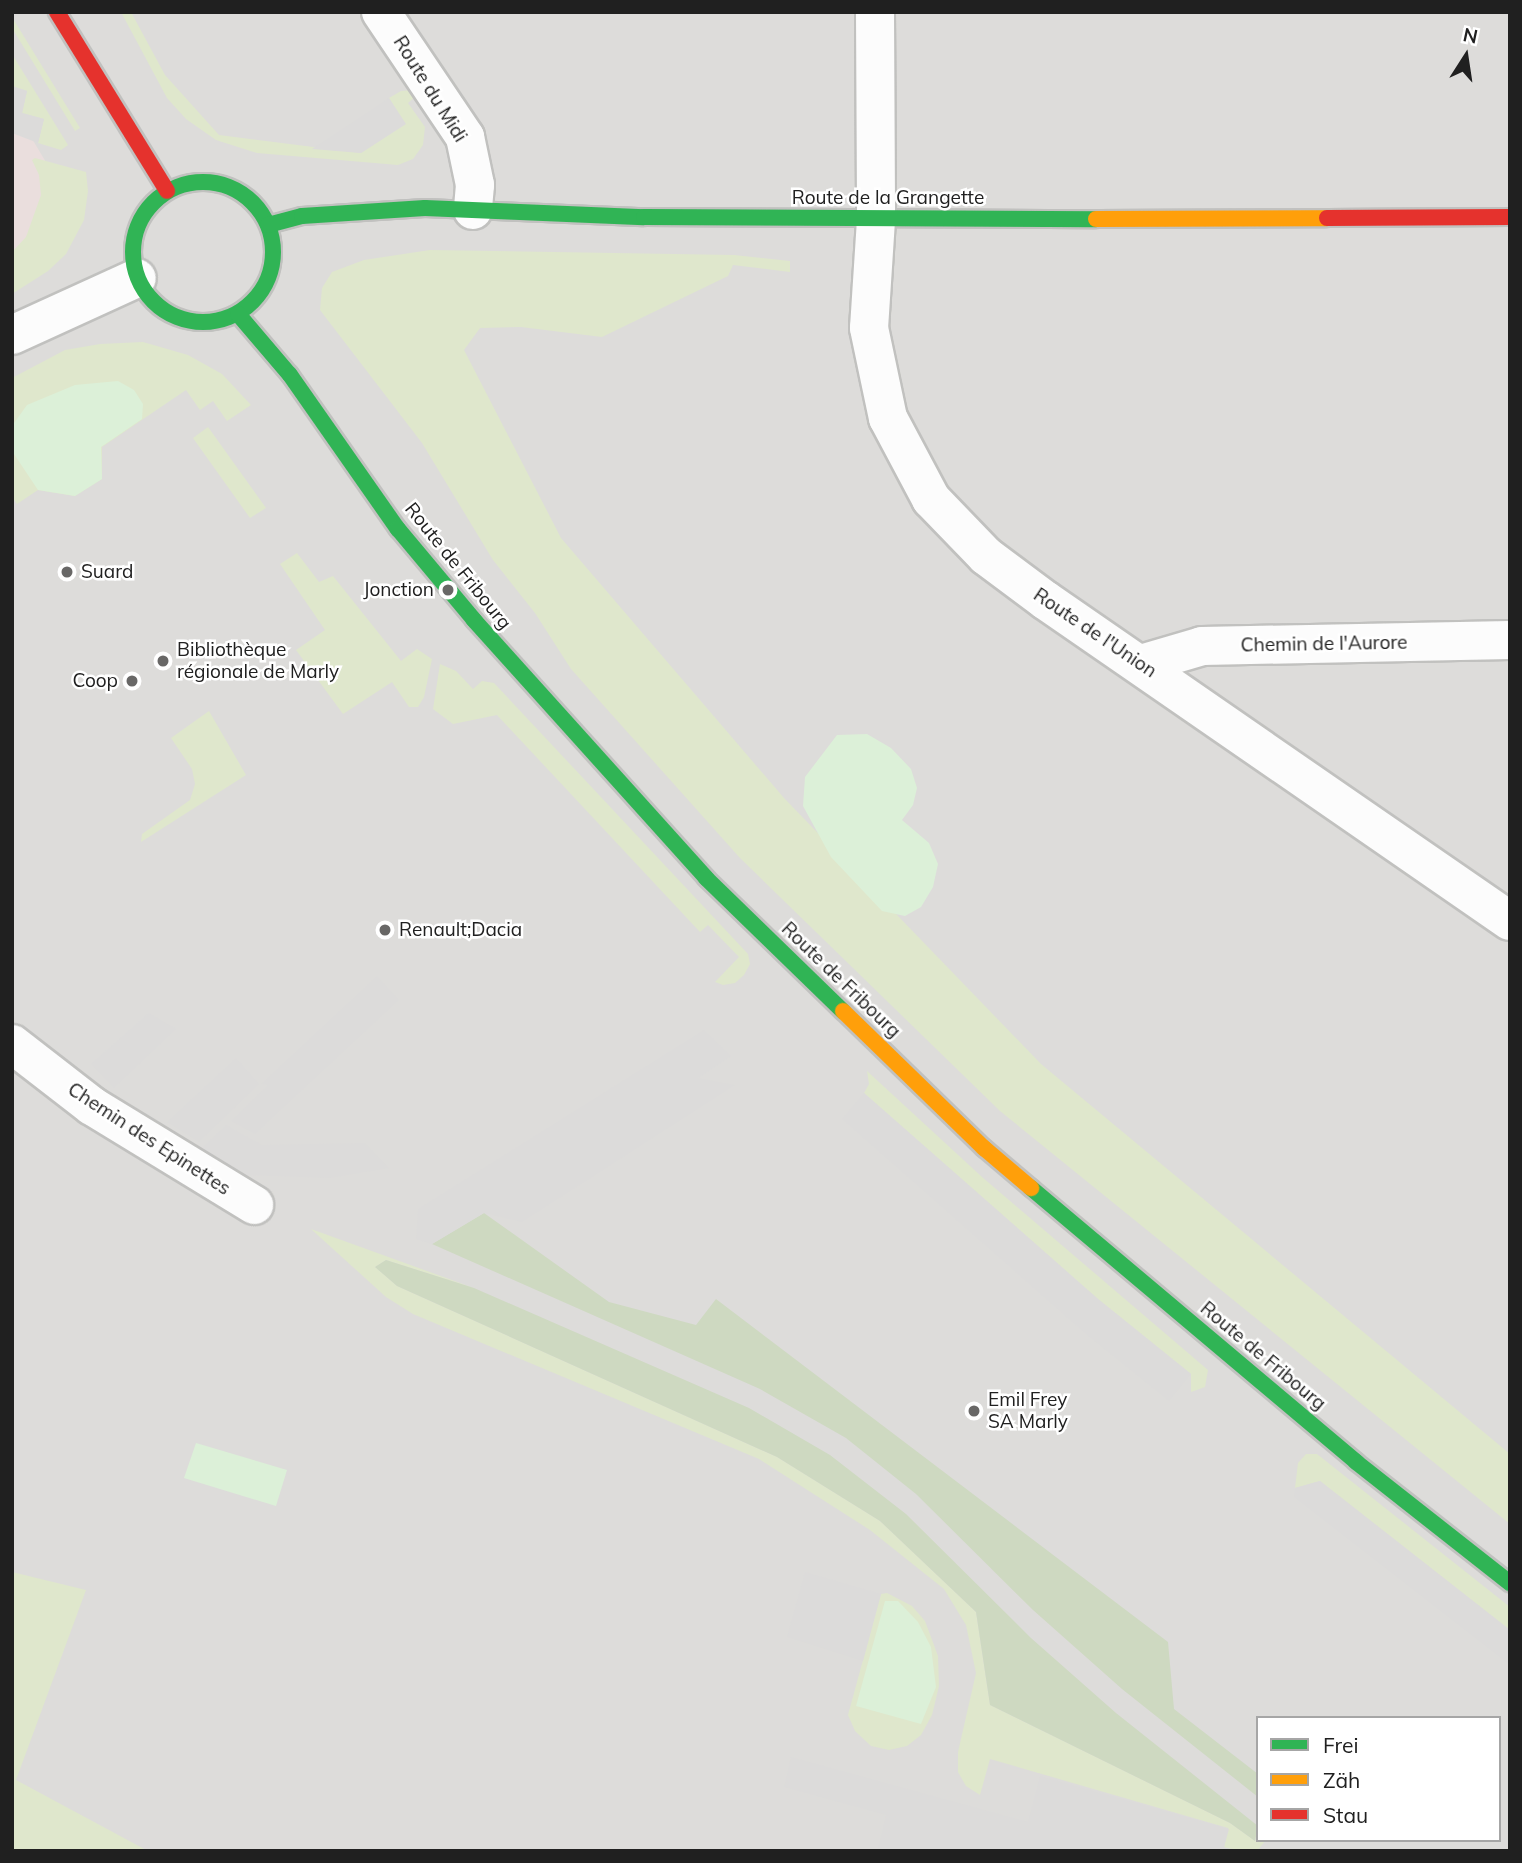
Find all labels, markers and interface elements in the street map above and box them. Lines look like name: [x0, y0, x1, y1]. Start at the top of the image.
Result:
north arrow: [1431, 21, 1501, 91]
text: N: [1461, 22, 1480, 49]
street label: Route du Midi: [388, 32, 472, 146]
street label: Route de la Grangette: [792, 187, 984, 209]
street label: Route de Fribourg: [400, 498, 516, 634]
place label: Suard: [81, 561, 133, 583]
marker: Suard: [59, 564, 75, 580]
place label: Jonction: [363, 579, 434, 601]
marker: Jonction: [440, 582, 456, 598]
street label: Route de l'Union: [1029, 583, 1161, 683]
street label: Chemin de l'Aurore: [1240, 631, 1408, 657]
place label: Bibliothèque régionale de Marly: [177, 639, 339, 683]
marker: Bibliothèque régionale de Marly: [155, 653, 171, 669]
place label: Coop: [73, 670, 118, 692]
marker: Coop: [124, 673, 140, 689]
street label: Route de Fribourg: [777, 917, 905, 1043]
place label: Renault;Dacia: [399, 919, 522, 941]
marker: Renault;Dacia: [377, 922, 393, 938]
street label: Chemin des Epinettes: [63, 1078, 235, 1200]
street label: Route de Fribourg: [1196, 1297, 1330, 1415]
place label: Emil Frey SA Marly: [988, 1389, 1068, 1433]
marker: Emil Frey SA Marly: [966, 1403, 982, 1419]
legend: [1256, 1716, 1501, 1842]
text: Frei: [1323, 1732, 1359, 1758]
text: Zäh: [1323, 1767, 1360, 1793]
text: Stau: [1323, 1802, 1368, 1828]

